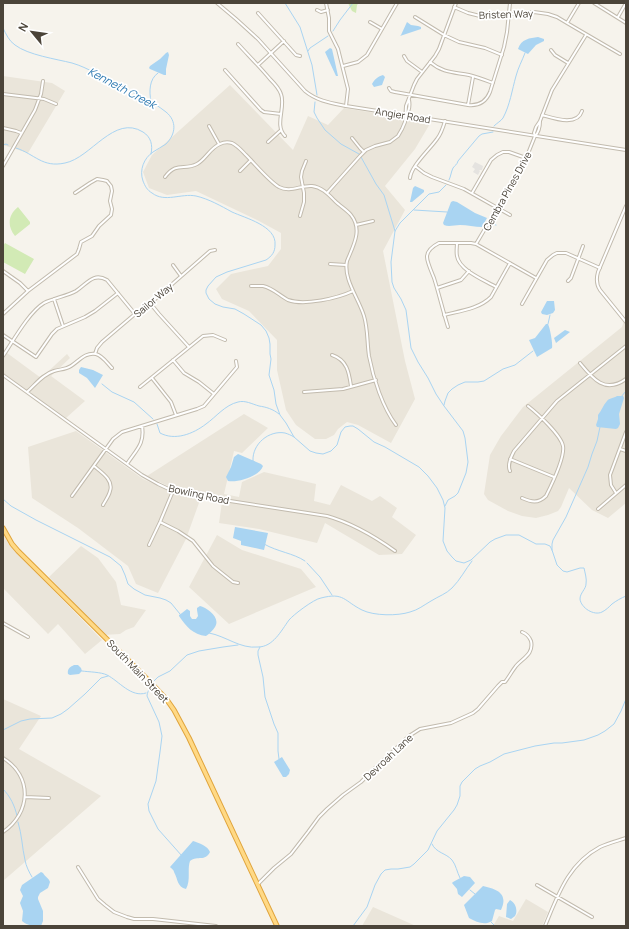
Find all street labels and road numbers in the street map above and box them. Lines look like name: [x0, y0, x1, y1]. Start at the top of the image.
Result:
street label: Bristen Way: [479, 6, 534, 22]
street label: Angier Road: [374, 104, 432, 126]
street label: Cembra Pines Drive: [479, 149, 535, 233]
street label: Sailor Way: [130, 279, 176, 321]
street label: Bowling Road: [167, 481, 231, 507]
street label: South Main Street: [104, 636, 172, 706]
street label: Devroah Lane: [360, 730, 416, 784]

